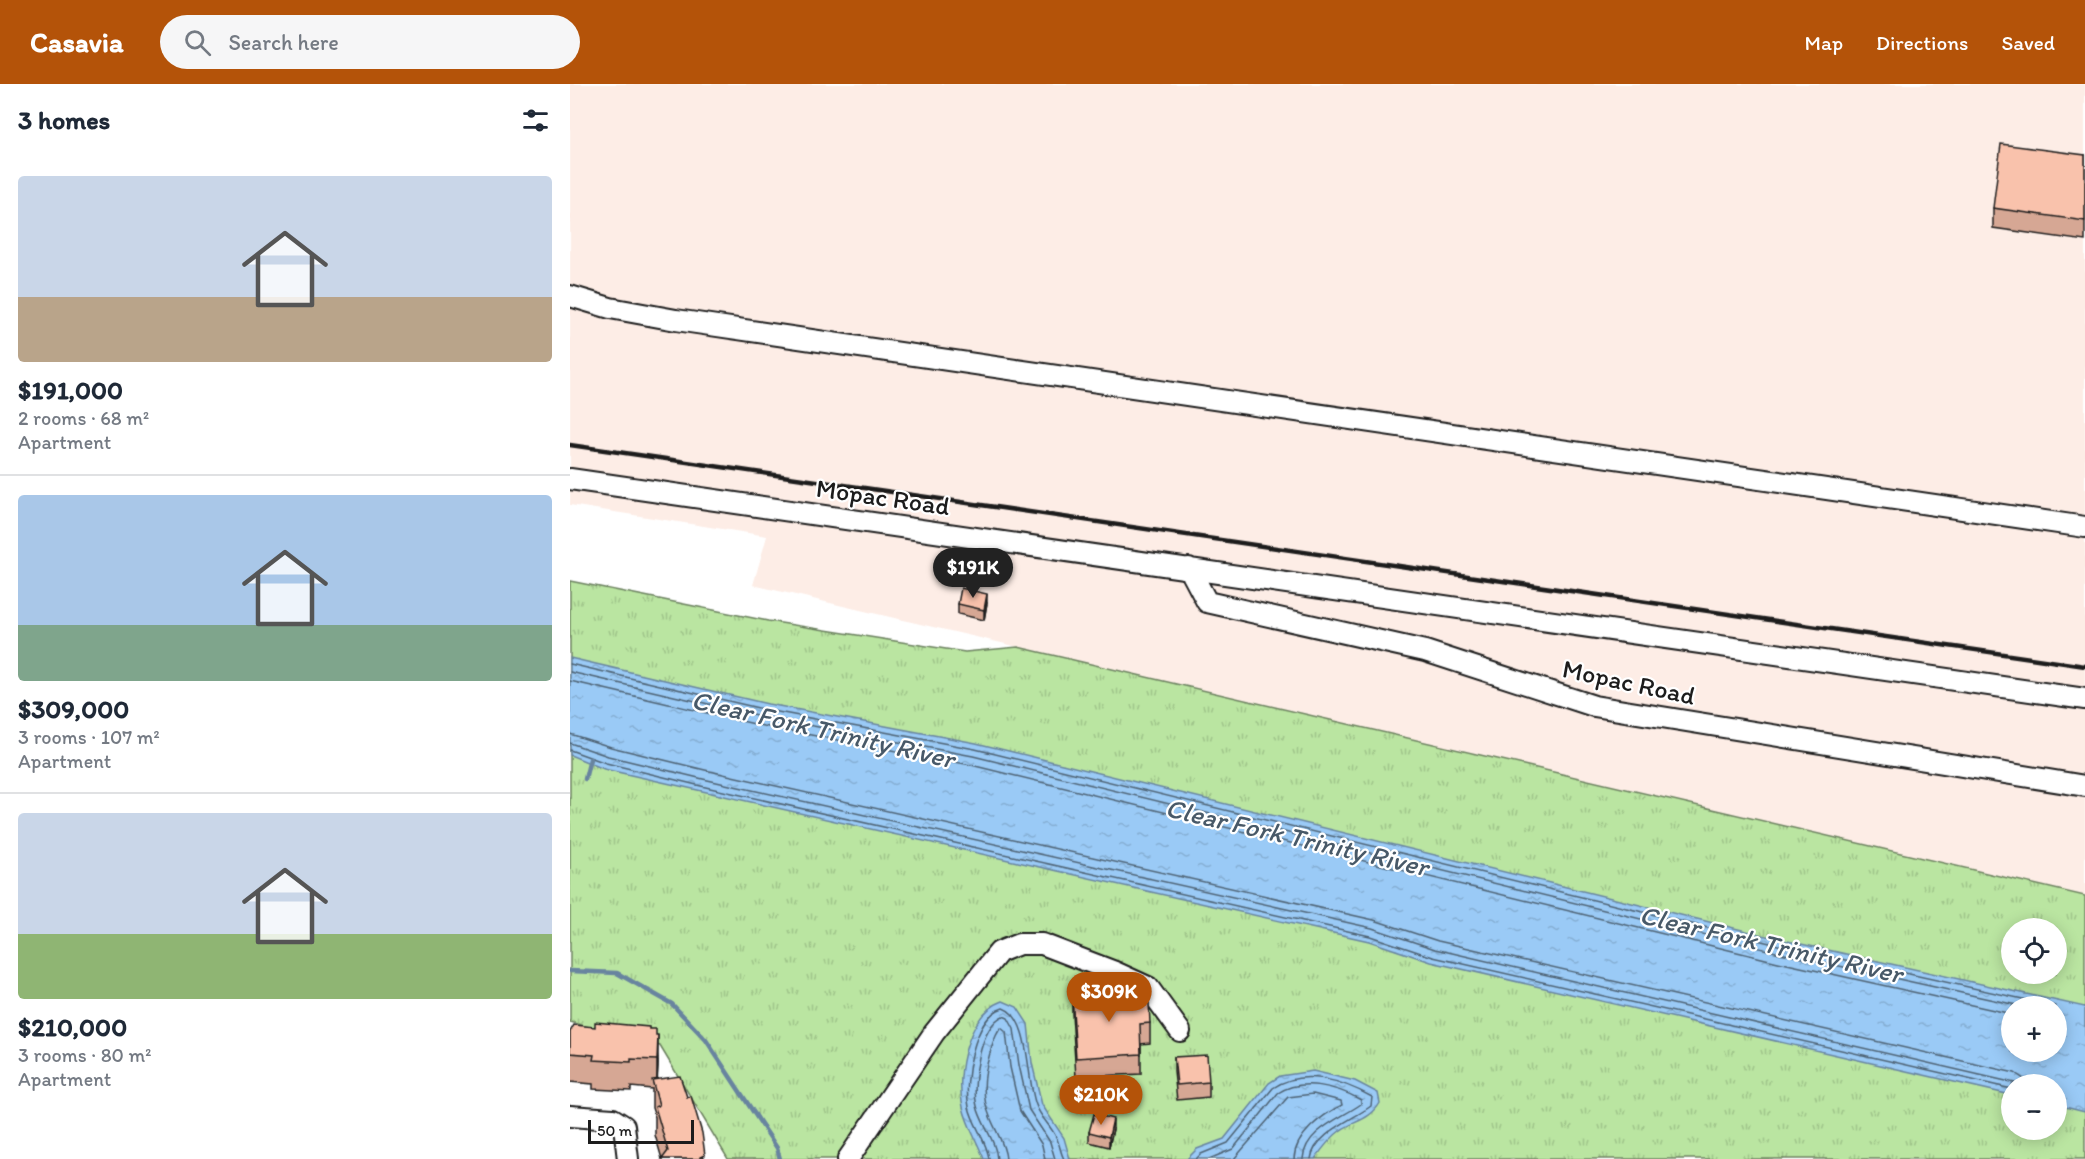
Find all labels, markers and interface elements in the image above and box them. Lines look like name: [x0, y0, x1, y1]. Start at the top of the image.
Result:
search box: [160, 15, 580, 69]
text: Casavia: [30, 25, 124, 59]
icon: search: [181, 26, 214, 59]
text: Search here: [229, 29, 339, 56]
text: Map: [1805, 30, 1843, 55]
text: Directions: [1876, 30, 1968, 55]
text: Saved: [2001, 30, 2055, 55]
text: 3 homes: [18, 104, 110, 136]
icon: filters: [519, 104, 552, 137]
icon: home: [231, 215, 339, 323]
text: $191,000: [18, 374, 123, 406]
text: 2 rooms · 68 m²: [18, 406, 149, 430]
text: Apartment: [18, 430, 111, 454]
street label: Mopac Road: [814, 472, 952, 522]
icon: home: [231, 534, 339, 642]
pin: $191K: [931, 548, 1015, 599]
text: $191K: [947, 555, 999, 579]
street label: Mopac Road: [1560, 652, 1698, 712]
water label: Clear Fork Trinity River: [688, 683, 961, 776]
text: $309,000: [18, 693, 129, 725]
text: 3 rooms · 107 m²: [18, 725, 160, 749]
text: Apartment: [18, 749, 111, 773]
water label: Clear Fork Trinity River: [1162, 791, 1435, 884]
icon: home: [231, 852, 339, 960]
water label: Clear Fork Trinity River: [1636, 898, 1909, 991]
map controls: [2001, 918, 2067, 1140]
button: locate: [2001, 918, 2067, 984]
pin: $309K: [1067, 972, 1151, 1023]
text: $309K: [1081, 979, 1137, 1003]
button: +: [2001, 996, 2067, 1062]
text: $210,000: [18, 1011, 127, 1043]
text: 3 rooms · 80 m²: [18, 1043, 151, 1067]
text: Apartment: [18, 1067, 111, 1091]
button: −: [2001, 1074, 2067, 1140]
pin: $210K: [1059, 1075, 1143, 1126]
text: $210K: [1073, 1082, 1129, 1106]
scale bar: [588, 1117, 694, 1144]
text: 50 m: [597, 1121, 632, 1140]

